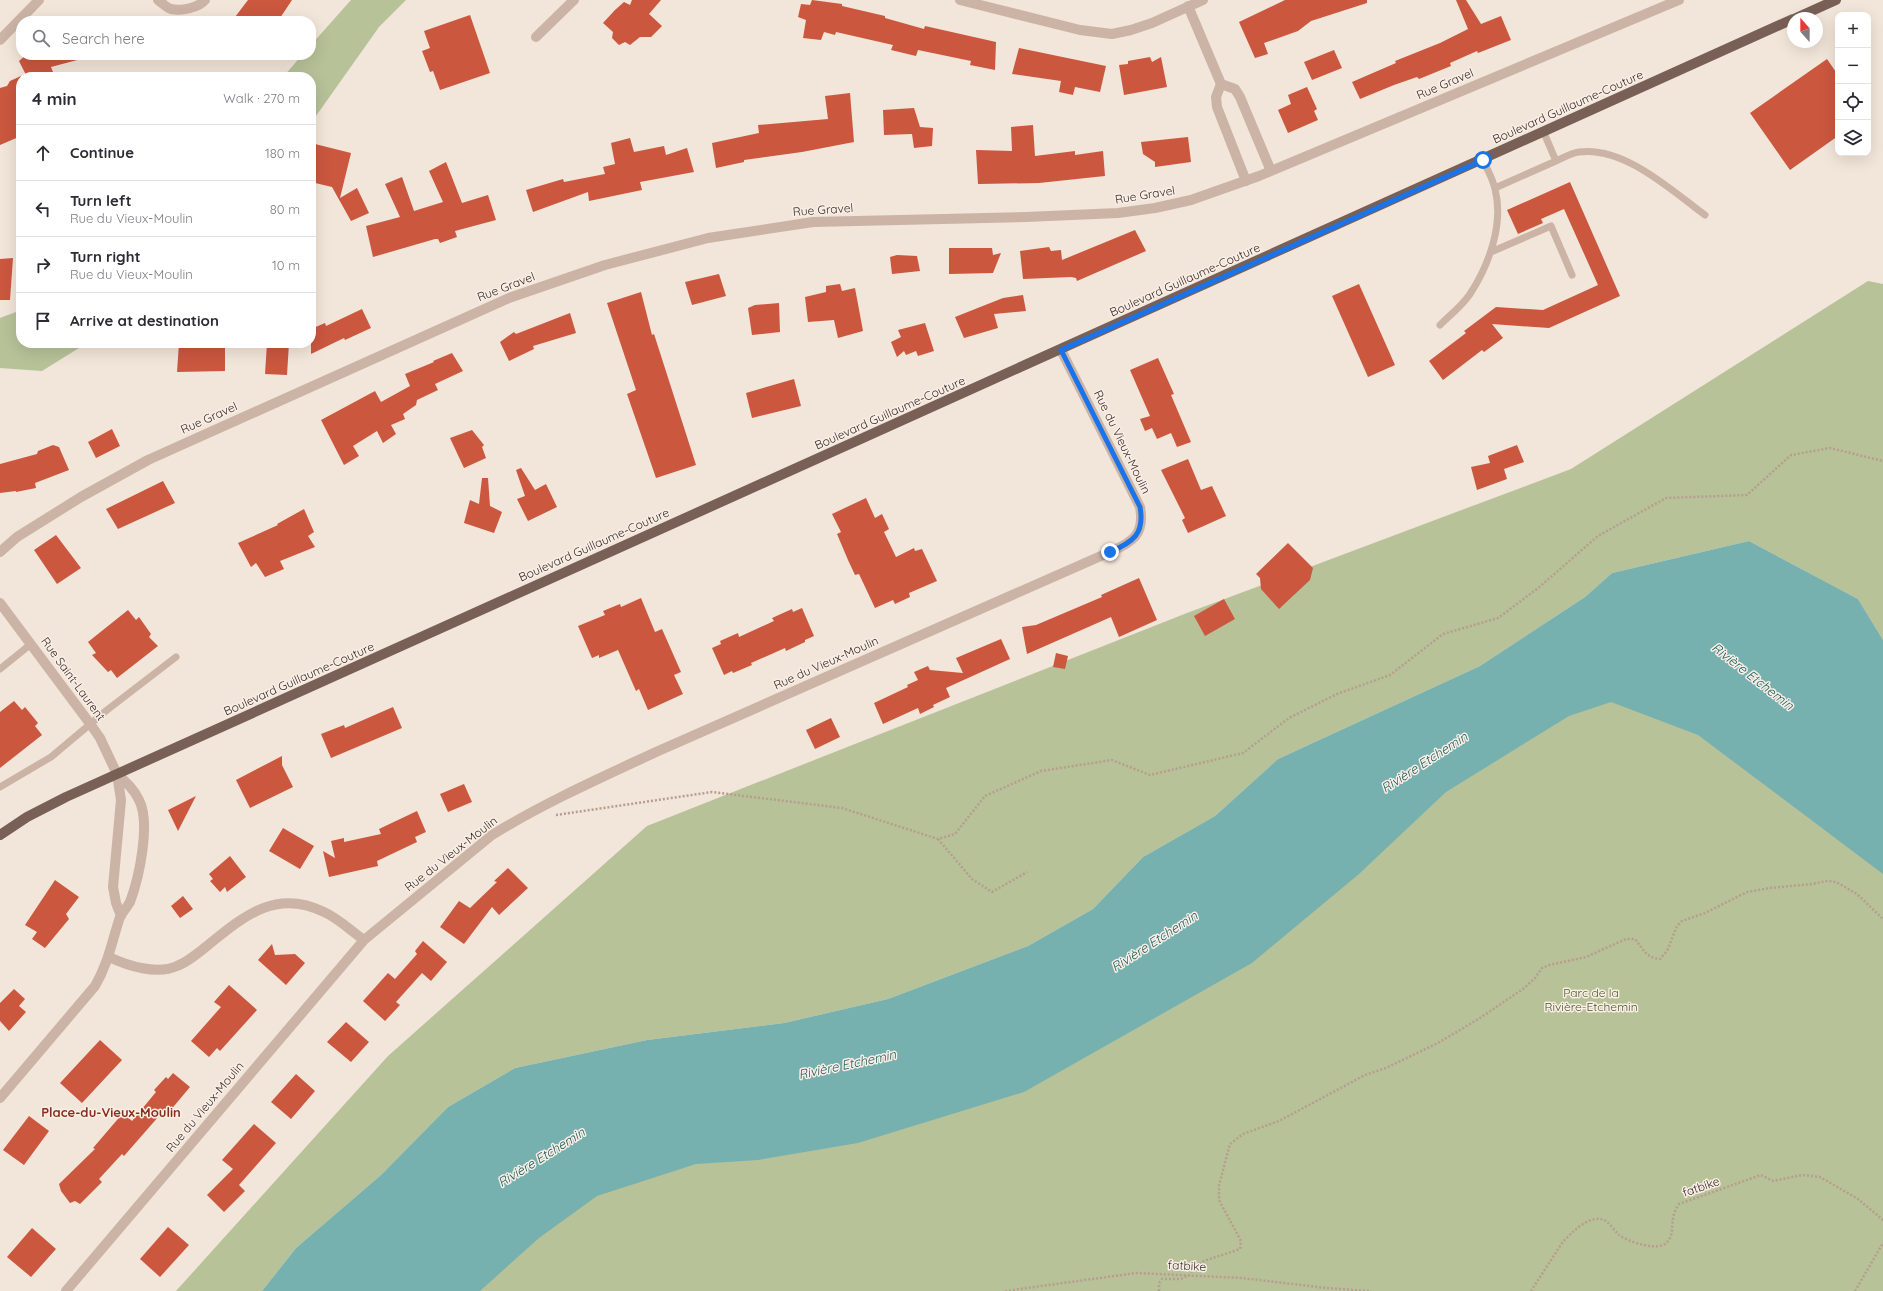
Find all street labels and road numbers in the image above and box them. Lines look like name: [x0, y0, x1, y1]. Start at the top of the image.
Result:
street label: Rue Gravel: [1414, 65, 1476, 102]
street label: Boulevard Guillaume-Couture: [1490, 66, 1646, 147]
street label: Rue Gravel: [1114, 182, 1176, 207]
street label: Rue Gravel: [792, 200, 854, 219]
street label: Boulevard Guillaume-Couture: [1107, 239, 1263, 320]
street label: Rue Gravel: [475, 269, 537, 304]
street label: Boulevard Guillaume-Couture: [812, 372, 968, 453]
street label: Rue du Vieux-Moulin: [1091, 388, 1154, 496]
street label: Rue Gravel: [178, 398, 240, 437]
street label: Boulevard Guillaume-Couture: [516, 504, 672, 585]
street label: Rue du Vieux-Moulin: [771, 633, 881, 692]
street label: Rue Saint-Laurent: [38, 634, 109, 723]
street label: Boulevard Guillaume-Couture: [221, 638, 377, 719]
street label: Rue du Vieux-Moulin: [401, 813, 500, 894]
street label: Rue du Vieux-Moulin: [162, 1058, 247, 1155]
street label: fatbike: [1680, 1173, 1722, 1200]
street label: fatbike: [1167, 1257, 1207, 1274]

